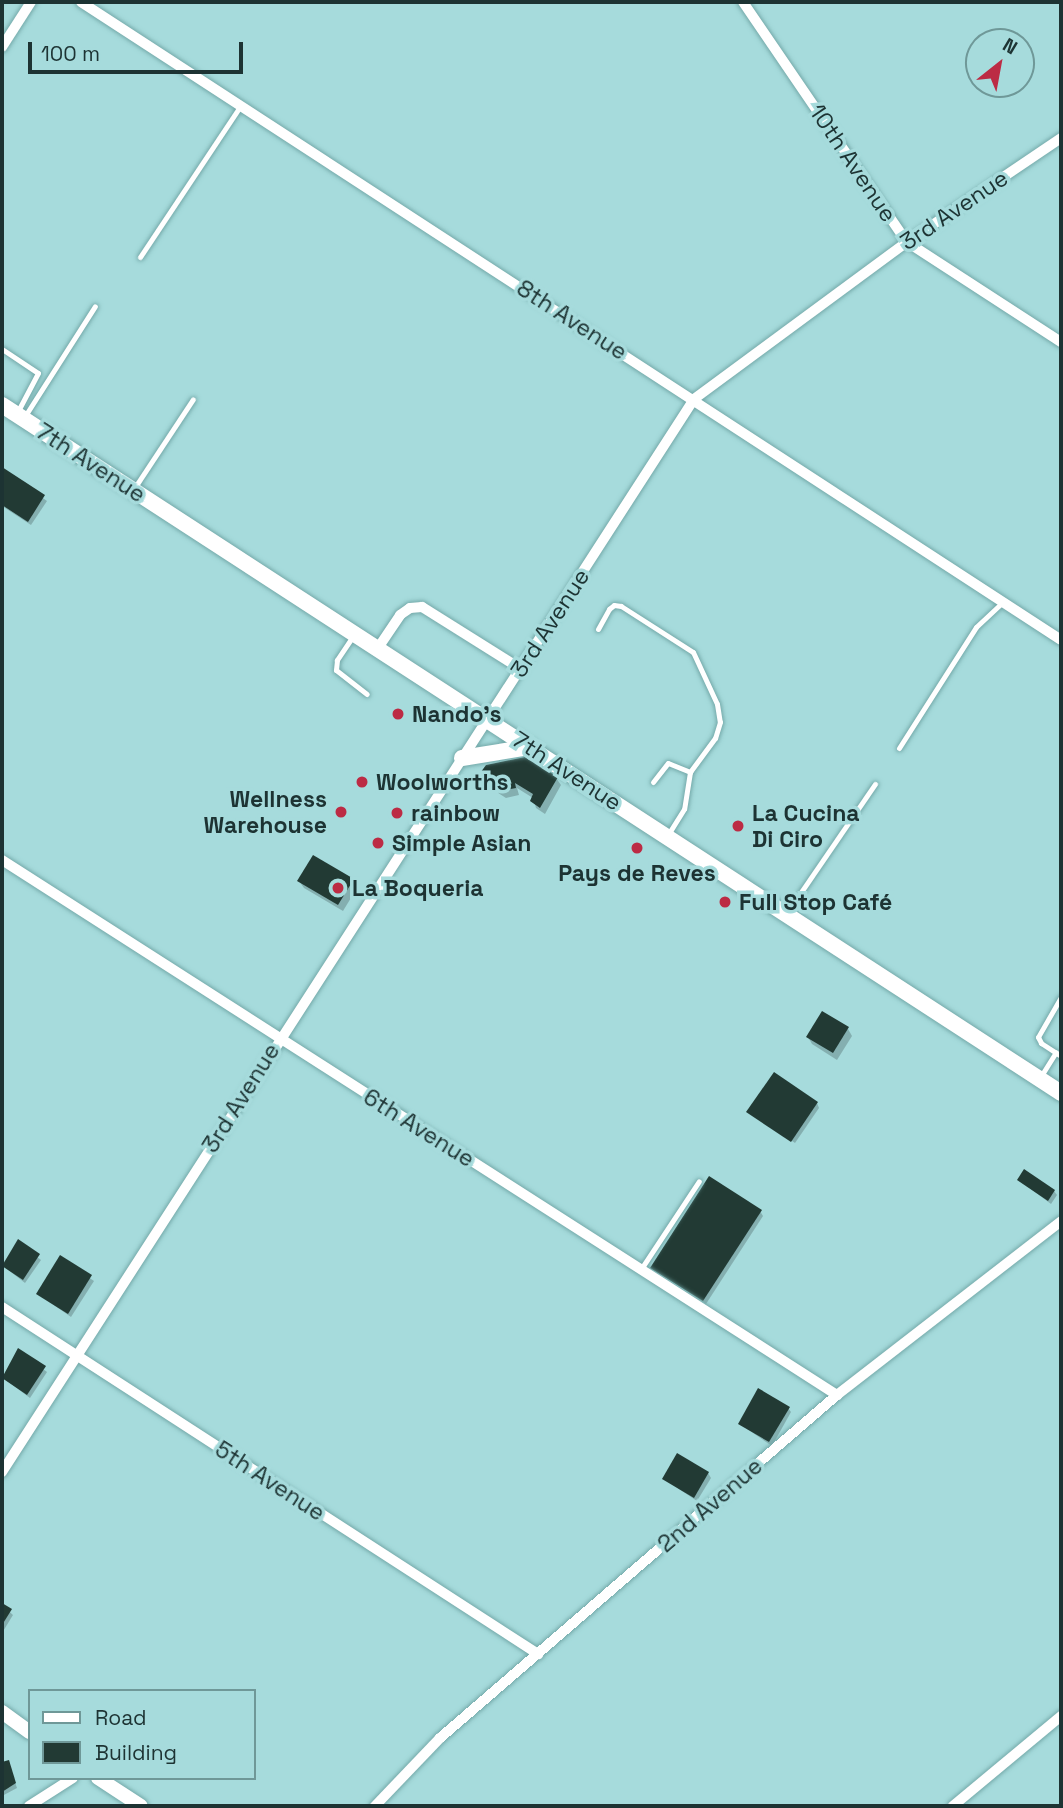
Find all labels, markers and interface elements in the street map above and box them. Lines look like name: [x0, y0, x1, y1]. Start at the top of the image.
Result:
scale bar: [32, 28, 247, 72]
north arrow: [965, 28, 1035, 98]
text: N: [998, 32, 1022, 60]
text: 100 m: [41, 40, 100, 67]
street label: 10th Avenue: [803, 99, 903, 227]
street label: 3rd Avenue: [895, 164, 1013, 256]
street label: 8th Avenue: [512, 274, 632, 366]
street label: 7th Avenue: [31, 417, 151, 509]
street label: 3rd Avenue: [505, 563, 595, 683]
place label: Nando's: [412, 700, 502, 728]
marker: Nando's: [390, 706, 406, 722]
street label: 7th Avenue: [507, 725, 627, 817]
place label: Woolworths: [376, 768, 509, 796]
marker: Woolworths: [354, 774, 370, 790]
place label: Wellness Warehouse: [203, 785, 327, 839]
place label: rainbow: [411, 799, 500, 827]
place label: La Cucina Di Ciro: [752, 799, 860, 853]
marker: Wellness Warehouse: [333, 804, 349, 820]
marker: rainbow: [389, 805, 405, 821]
marker: La Cucina Di Ciro: [730, 818, 746, 834]
place label: Simple Asian: [392, 829, 532, 857]
marker: Simple Asian: [370, 835, 386, 851]
marker: Pays de Reves: [629, 840, 645, 856]
place label: Pays de Reves: [558, 859, 716, 887]
place label: La Boqueria: [352, 874, 484, 902]
marker: La Boqueria: [330, 880, 346, 896]
place label: Full Stop Café: [739, 888, 892, 916]
marker: Full Stop Café: [717, 894, 733, 910]
street label: 3rd Avenue: [196, 1038, 286, 1158]
street label: 6th Avenue: [358, 1083, 480, 1173]
street label: 5th Avenue: [210, 1435, 330, 1527]
street label: 2nd Avenue: [652, 1452, 768, 1558]
legend: [28, 1689, 256, 1780]
text: Road: [95, 1704, 147, 1731]
text: Building: [95, 1739, 177, 1766]

